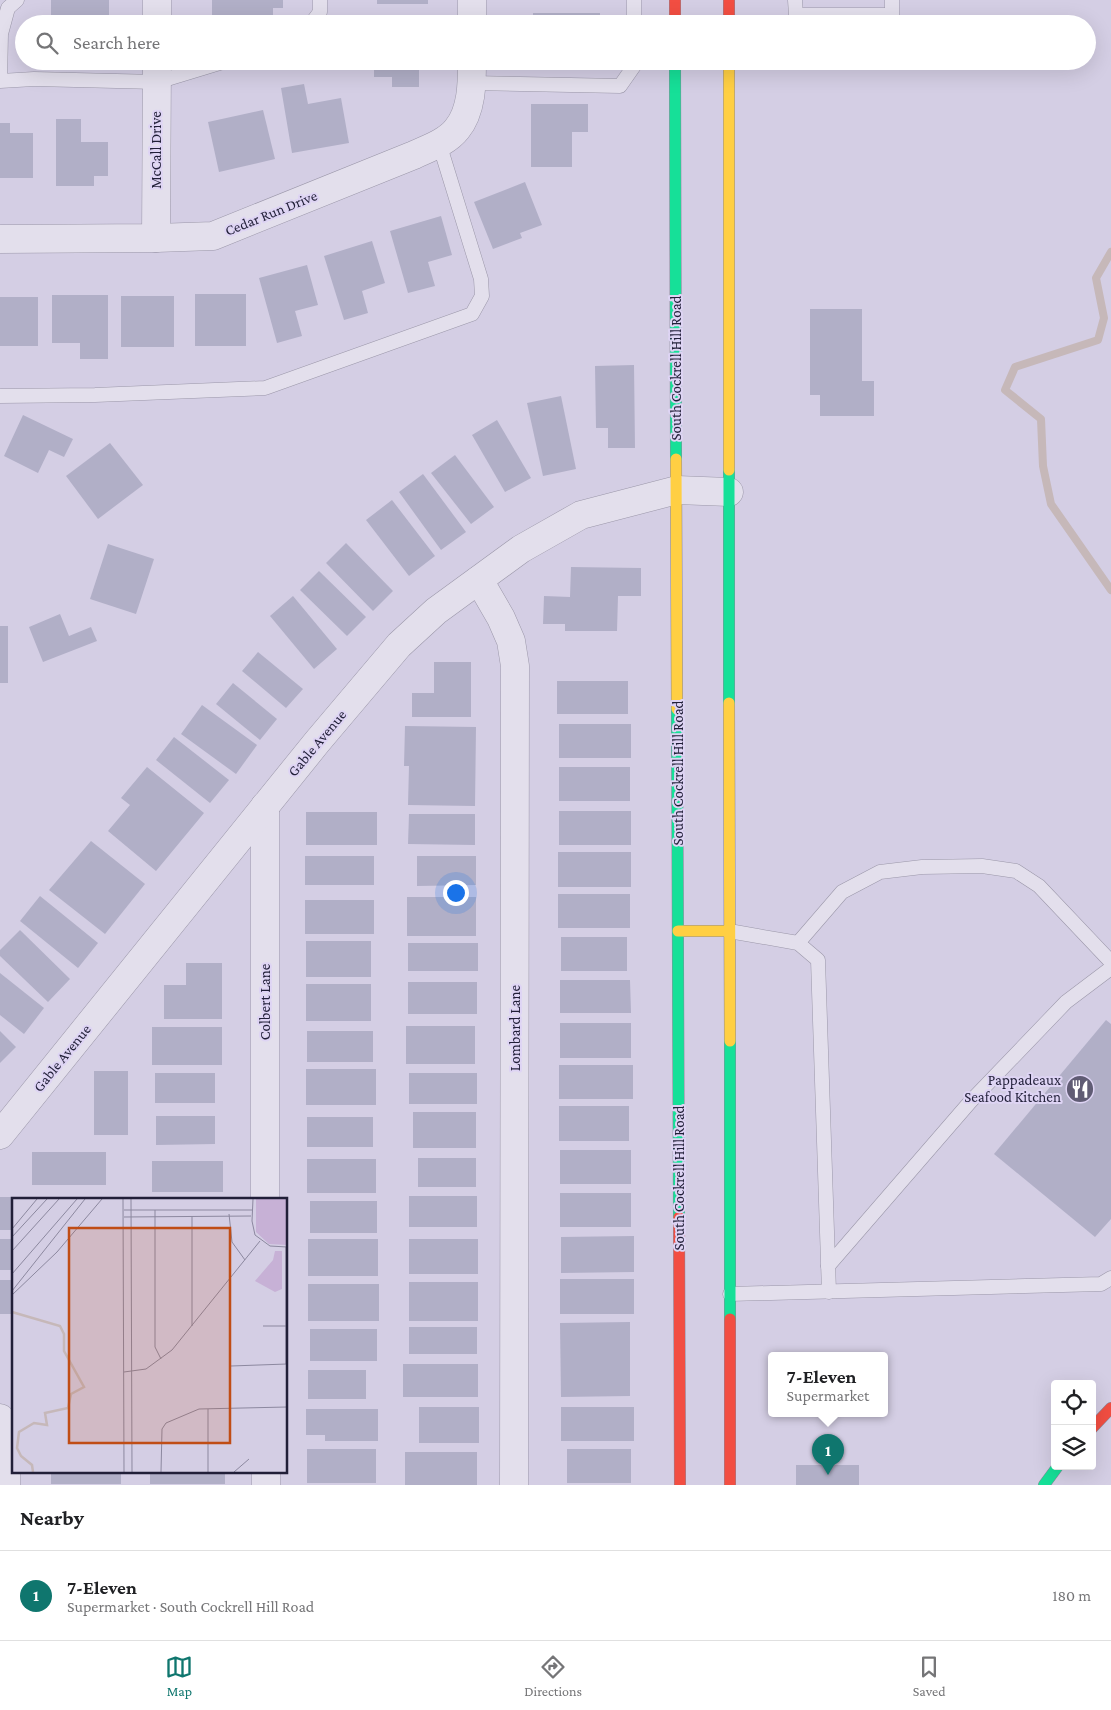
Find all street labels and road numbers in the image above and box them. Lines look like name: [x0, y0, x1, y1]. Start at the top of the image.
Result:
street label: McCall Drive: [148, 111, 164, 189]
street label: Cedar Run Drive: [223, 187, 320, 239]
street label: South Cockrell Hill Road: [668, 295, 684, 440]
street label: South Cockrell Hill Road: [670, 700, 686, 845]
street label: Gable Avenue: [285, 706, 350, 779]
street label: Colbert Lane: [257, 963, 273, 1040]
street label: Lombard Lane: [507, 984, 523, 1071]
street label: Gable Avenue: [30, 1021, 94, 1095]
street label: South Cockrell Hill Road: [671, 1105, 687, 1250]

